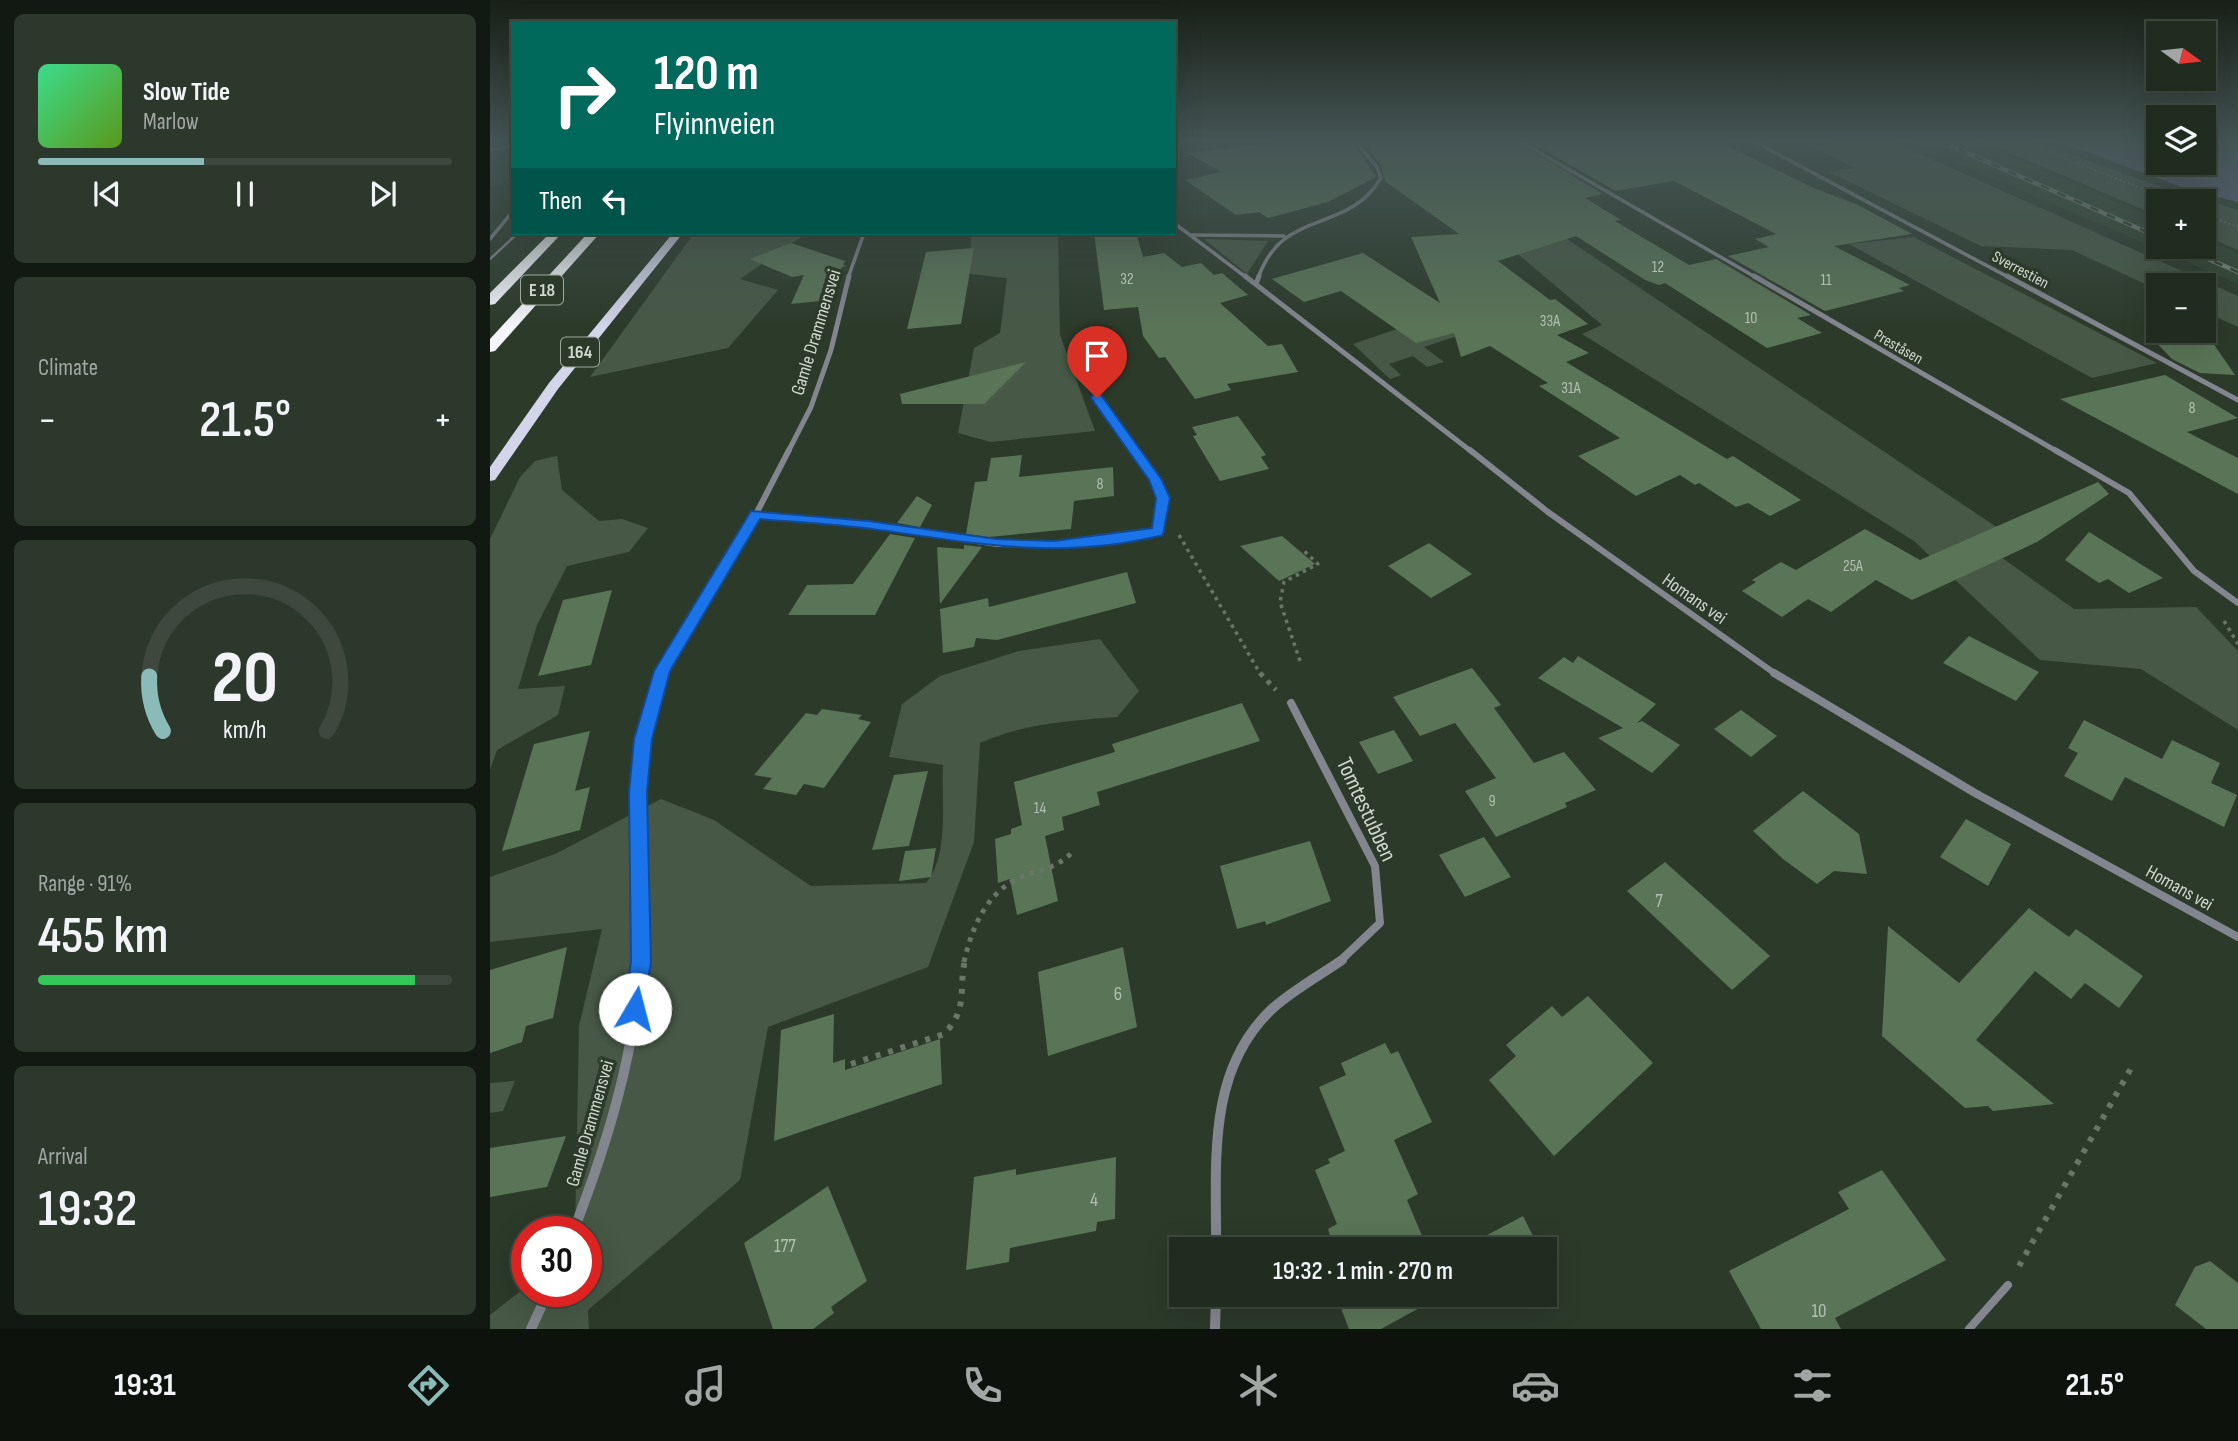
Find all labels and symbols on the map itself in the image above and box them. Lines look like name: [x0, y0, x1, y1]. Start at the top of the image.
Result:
north arrow: [2146, 21, 2216, 91]
street label: Sverrestien: [1989, 247, 2052, 293]
house number: 12: [1652, 258, 1664, 277]
street label: Gamle Drammensvei: [786, 267, 846, 398]
house number: 32: [1120, 270, 1134, 289]
house number: 11: [1820, 271, 1832, 290]
road number: E 18: [521, 276, 563, 304]
house number: 10: [1745, 309, 1757, 328]
house number: 33A: [1540, 312, 1560, 331]
pin: [1067, 326, 1127, 398]
street label: Preståsen: [1870, 326, 1926, 369]
road number: 164: [561, 338, 599, 366]
house number: 31A: [1561, 379, 1581, 398]
house number: 8: [2188, 399, 2196, 418]
house number: 8: [1096, 475, 1104, 494]
house number: 25A: [1843, 557, 1863, 576]
street label: Homans vei: [1657, 569, 1731, 630]
street label: Tomtestubben: [1330, 753, 1402, 866]
house number: 9: [1488, 792, 1496, 811]
house number: 14: [1034, 799, 1046, 818]
street label: Homans vei: [2142, 860, 2217, 916]
house number: 7: [1655, 890, 1663, 913]
position arrow: [598, 972, 672, 1046]
house number: 6: [1114, 983, 1122, 1006]
street label: Gamle Drammensvei: [561, 1058, 619, 1189]
house number: 4: [1090, 1189, 1098, 1212]
speed limit sign: 30: [511, 1216, 602, 1307]
house number: 177: [774, 1235, 796, 1258]
house number: 10: [1811, 1300, 1827, 1323]

